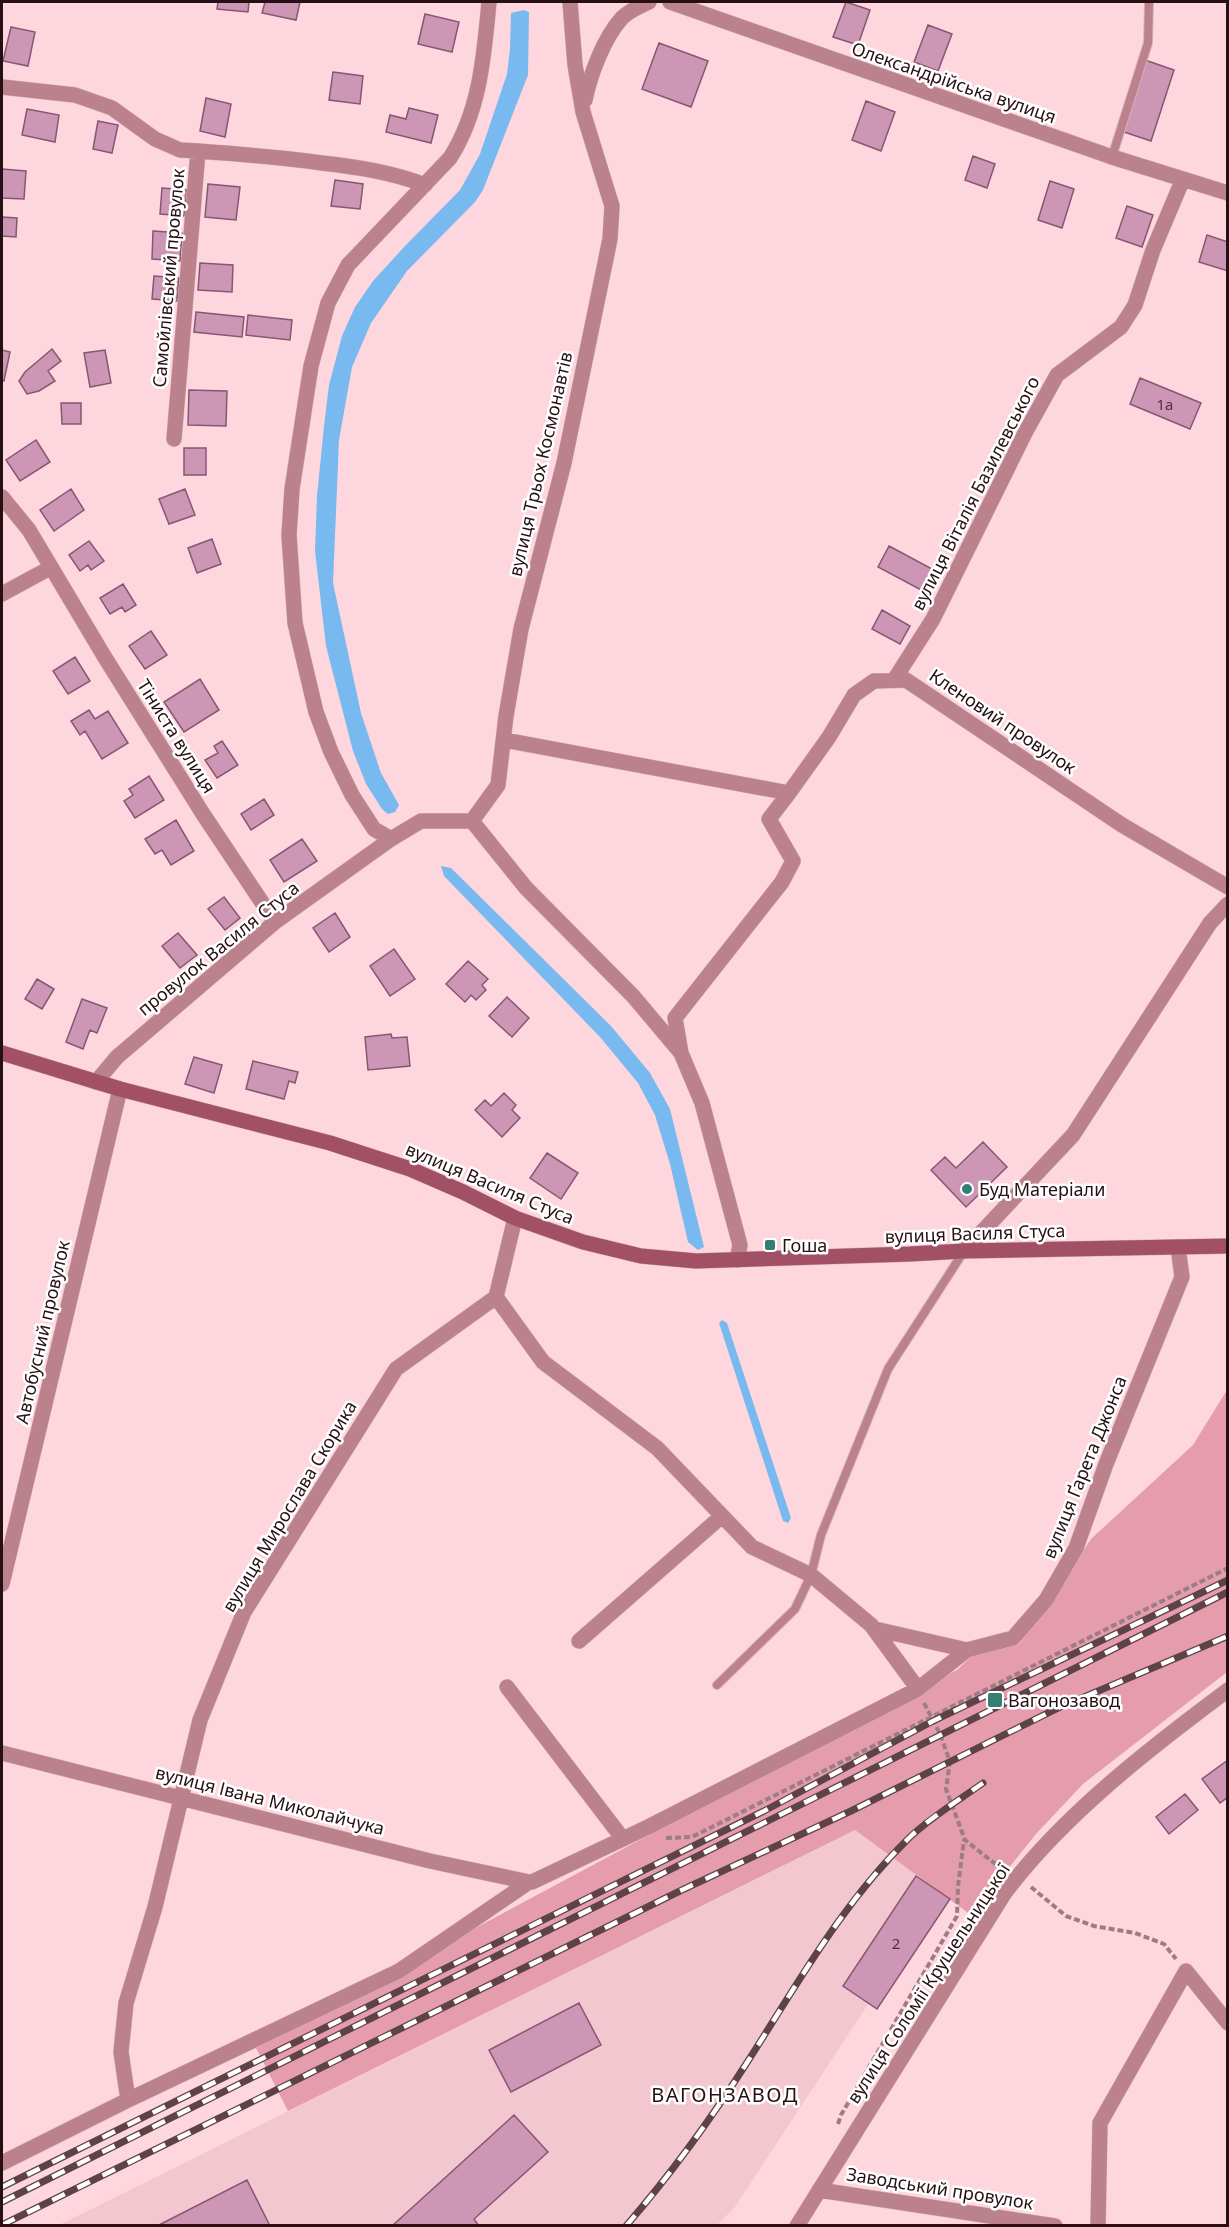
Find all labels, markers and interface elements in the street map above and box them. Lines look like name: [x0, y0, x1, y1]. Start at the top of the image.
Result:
street label: Олександрійська вулиця: [849, 36, 1059, 128]
street label: Самойлівський провулок: [146, 167, 190, 388]
street label: вулиця Трьох Космонавтів: [502, 349, 578, 579]
street label: вулиця Віталія Базилевського: [905, 372, 1045, 614]
house number: 1а: [1157, 394, 1173, 414]
street label: Кленовий провулок: [925, 663, 1081, 779]
street label: Тіниста вулиця: [132, 674, 222, 798]
street label: провулок Василя Стуса: [132, 875, 304, 1021]
street label: вулиця Василя Стуса: [402, 1137, 578, 1229]
place label: Буд Матерiали: [979, 1177, 1105, 1201]
marker: Буд Матерiали: [960, 1182, 974, 1196]
street label: вулиця Василя Стуса: [884, 1218, 1066, 1248]
place label: Гоша: [782, 1233, 827, 1257]
street label: Автобусний провулок: [9, 1237, 75, 1426]
marker: Гоша: [763, 1238, 777, 1252]
street label: вулиця Ґарета Джонса: [1036, 1372, 1132, 1562]
street label: вулиця Мирослава Скорика: [216, 1396, 362, 1616]
place label: Вагонозавод: [1008, 1688, 1120, 1712]
marker: Вагонозавод: [986, 1691, 1004, 1709]
street label: вулиця Івана Миколайчука: [153, 1760, 387, 1840]
street label: вулиця Соломії Крушельницької: [841, 1858, 1015, 2108]
house number: 2: [892, 1933, 900, 1953]
district label: ВАГОНЗАВОД: [651, 2081, 799, 2108]
street label: Заводський провулок: [845, 2161, 1036, 2215]

